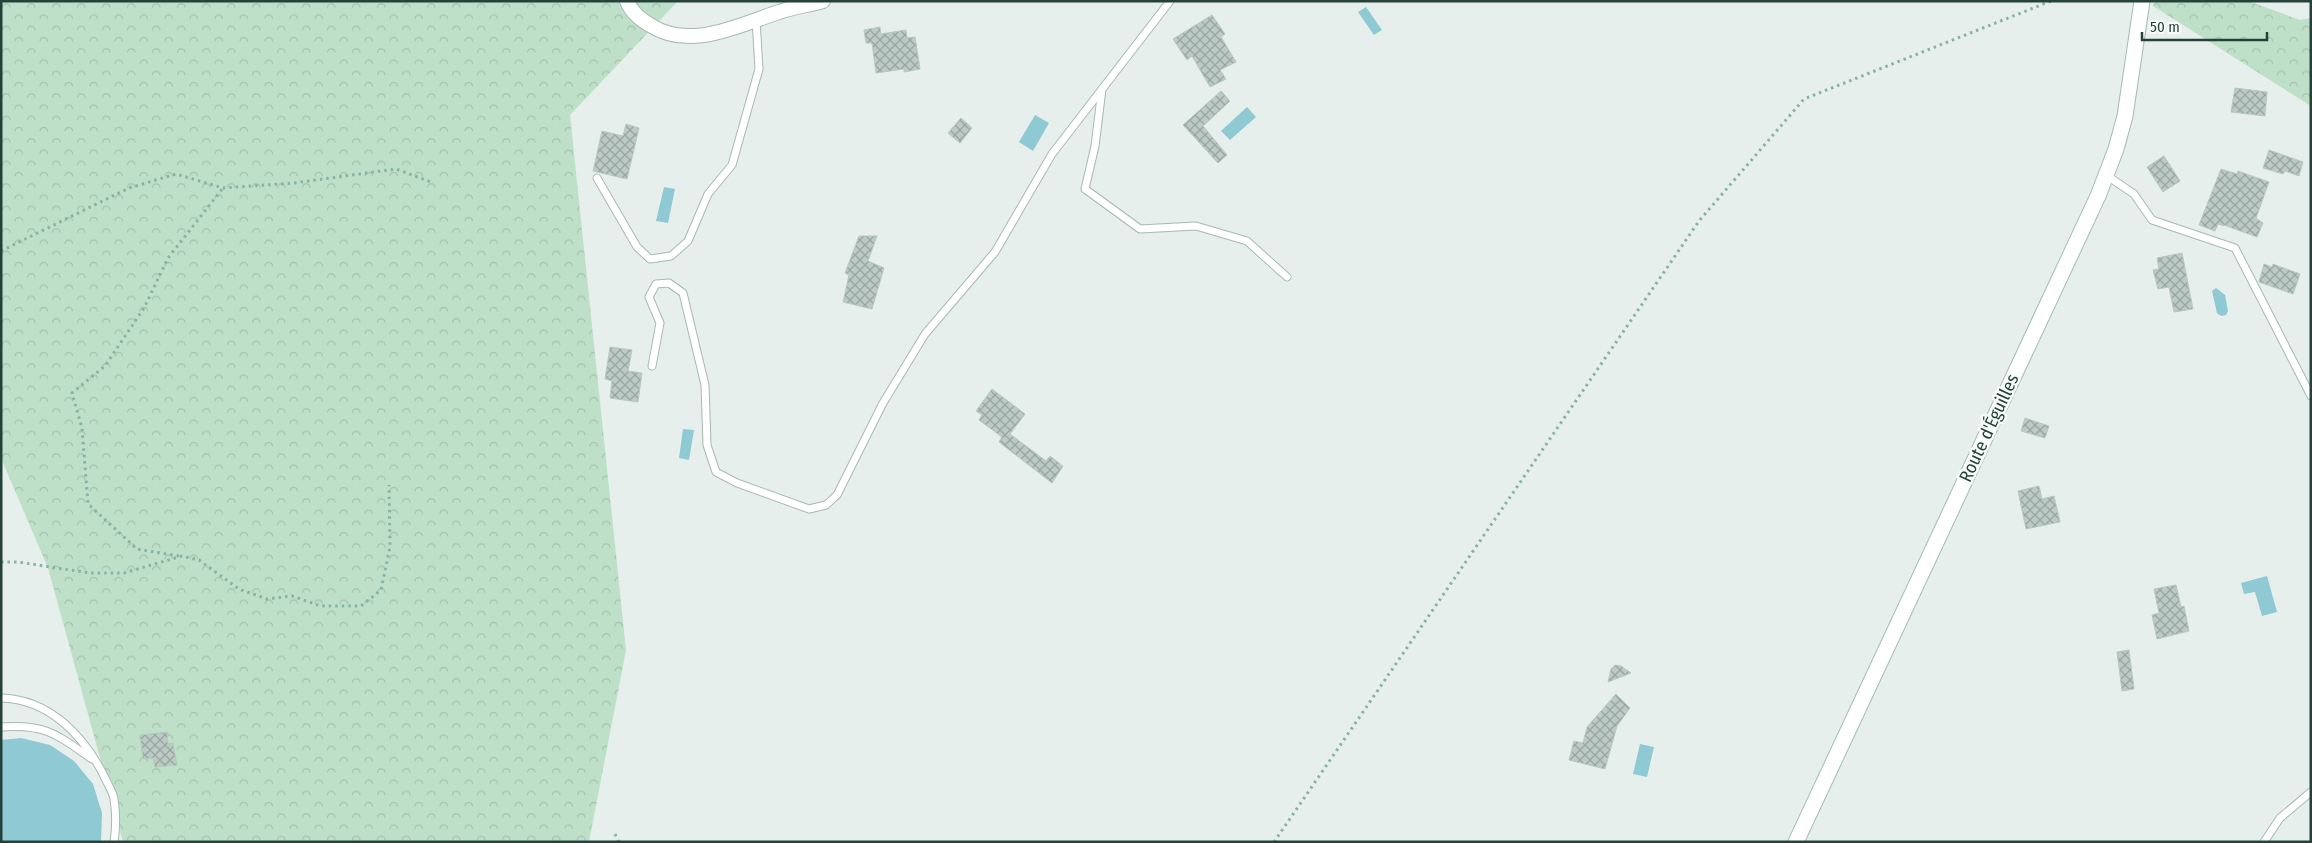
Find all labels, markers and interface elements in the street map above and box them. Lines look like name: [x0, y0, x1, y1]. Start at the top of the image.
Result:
scale bar: [2142, 10, 2267, 42]
text: 50 m: [2150, 18, 2180, 36]
street label: Route d'Éguilles: [1953, 370, 2024, 486]

